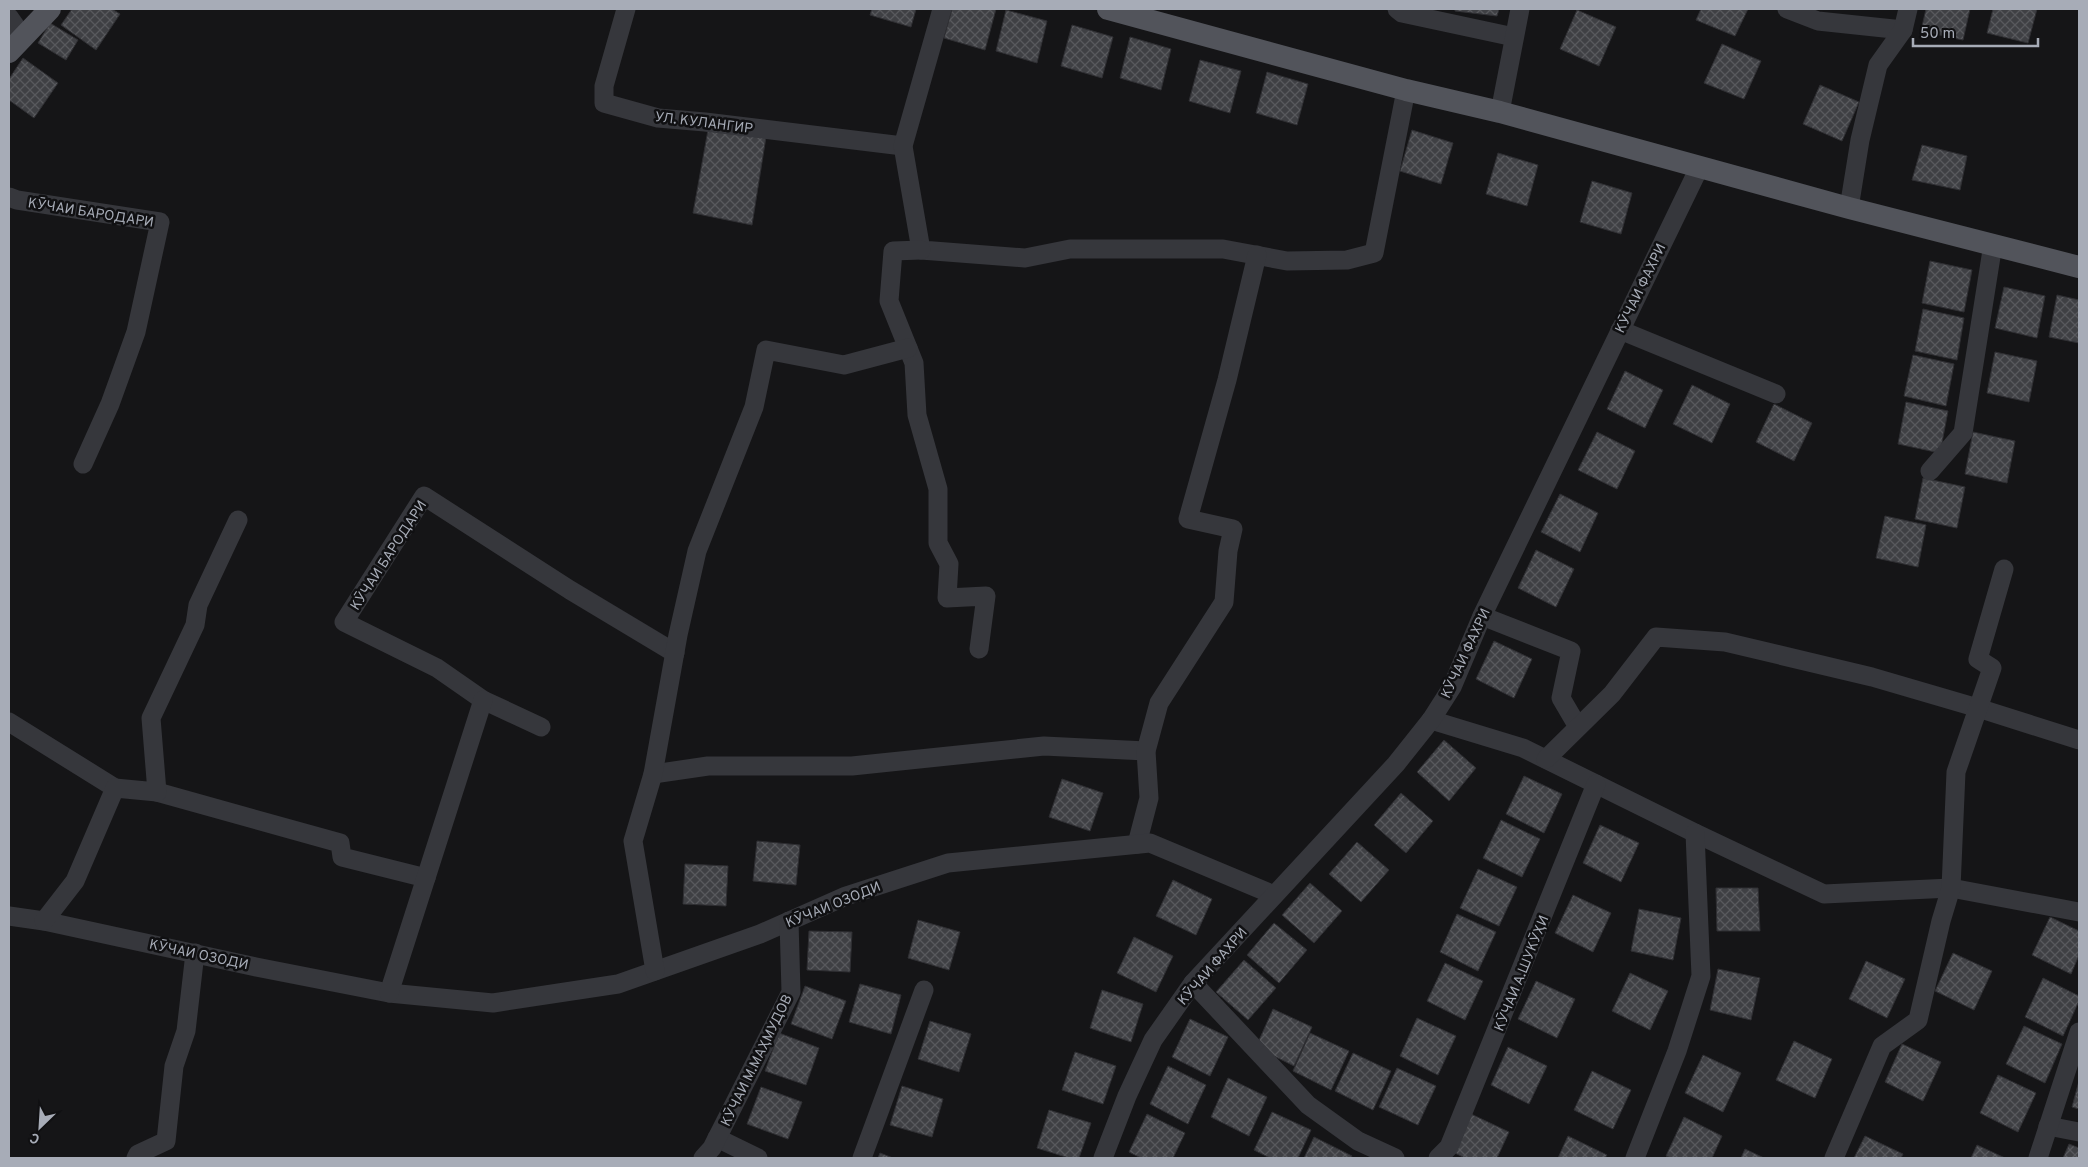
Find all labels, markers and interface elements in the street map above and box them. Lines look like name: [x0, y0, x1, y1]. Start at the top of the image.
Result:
scale bar: [1913, 15, 2038, 47]
text: 50 m: [1920, 25, 1955, 44]
street label: УЛ. КУЛАНГИР: [654, 109, 754, 138]
street label: КӮЧАИ БАРОДАРИ: [27, 195, 155, 232]
street label: КӮЧАИ ФАХРИ: [1612, 241, 1670, 336]
street label: КӮЧАИ БАРОДАРИ: [347, 498, 431, 614]
street label: КӮЧАИ ФАХРИ: [1438, 606, 1495, 701]
street label: КӮЧАИ ОЗОДИ: [783, 879, 884, 932]
street label: КӮЧАИ А.ШУКӮҲИ: [1491, 913, 1553, 1034]
street label: КӮЧАИ ФАХРИ: [1175, 925, 1252, 1009]
street label: КӮЧАИ ОЗОДИ: [147, 937, 250, 974]
street label: КӮЧАИ М.МАҲМУДОВ: [718, 992, 797, 1129]
north arrow: [15, 1102, 65, 1152]
text: С: [27, 1128, 43, 1147]

